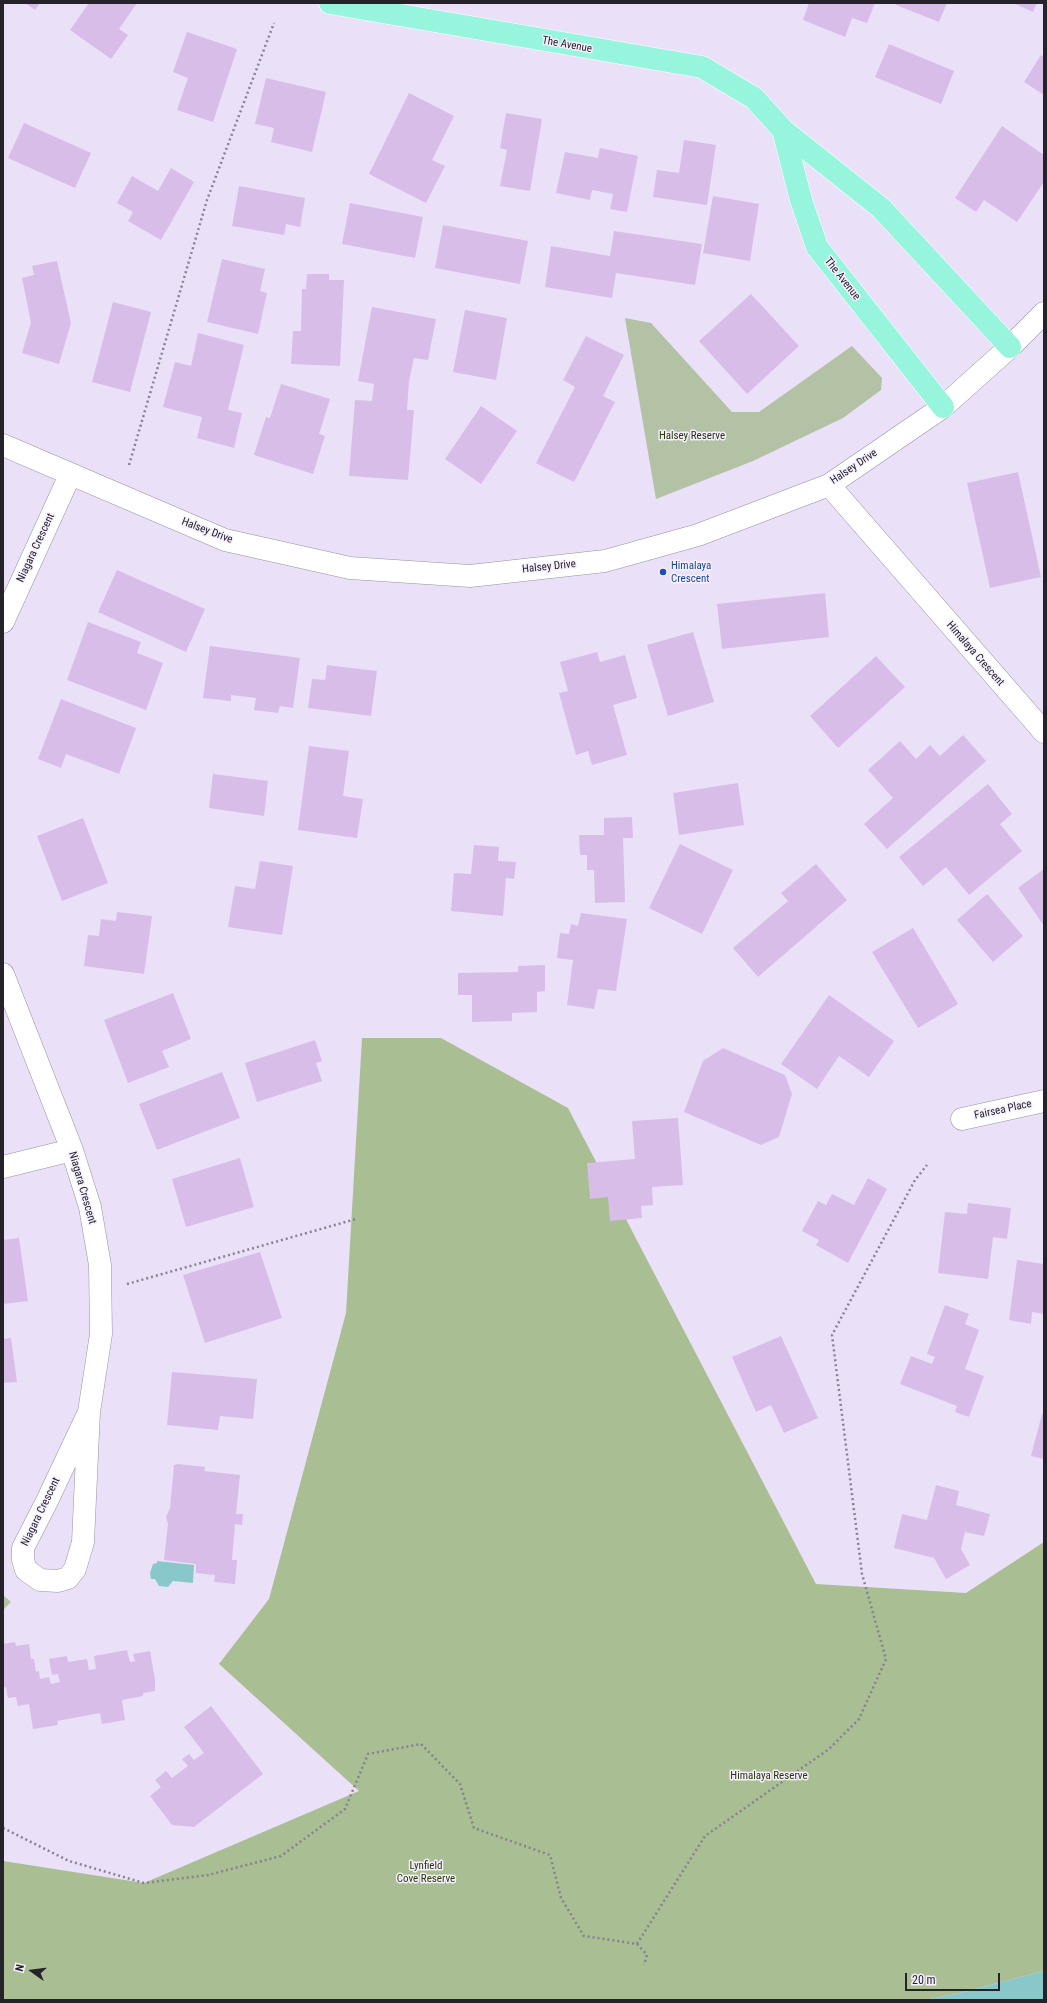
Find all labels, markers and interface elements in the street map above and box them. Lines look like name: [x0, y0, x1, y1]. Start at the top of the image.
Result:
street label: The Avenue: [541, 34, 593, 56]
street label: The Avenue: [821, 255, 863, 303]
park label: Halsey Reserve: [659, 429, 725, 443]
street label: Halsey Drive: [828, 446, 880, 488]
street label: Niagara Crescent: [14, 511, 58, 585]
street label: Halsey Drive: [180, 515, 234, 547]
street label: Halsey Drive: [522, 558, 576, 576]
place label: Himalaya Crescent: [671, 559, 711, 585]
marker: Himalaya Crescent: [658, 567, 668, 577]
street label: Himalaya Crescent: [943, 619, 1007, 689]
street label: Fairsea Place: [973, 1097, 1033, 1123]
street label: Niagara Crescent: [65, 1150, 99, 1226]
street label: Niagara Crescent: [19, 1476, 63, 1548]
park label: Himalaya Reserve: [730, 1769, 808, 1783]
park label: Lynfield Cove Reserve: [397, 1859, 455, 1885]
north arrow: [12, 1951, 52, 1991]
text: N: [13, 1963, 27, 1973]
scale bar: [907, 1965, 1002, 1991]
text: 20 m: [912, 1973, 936, 1987]

